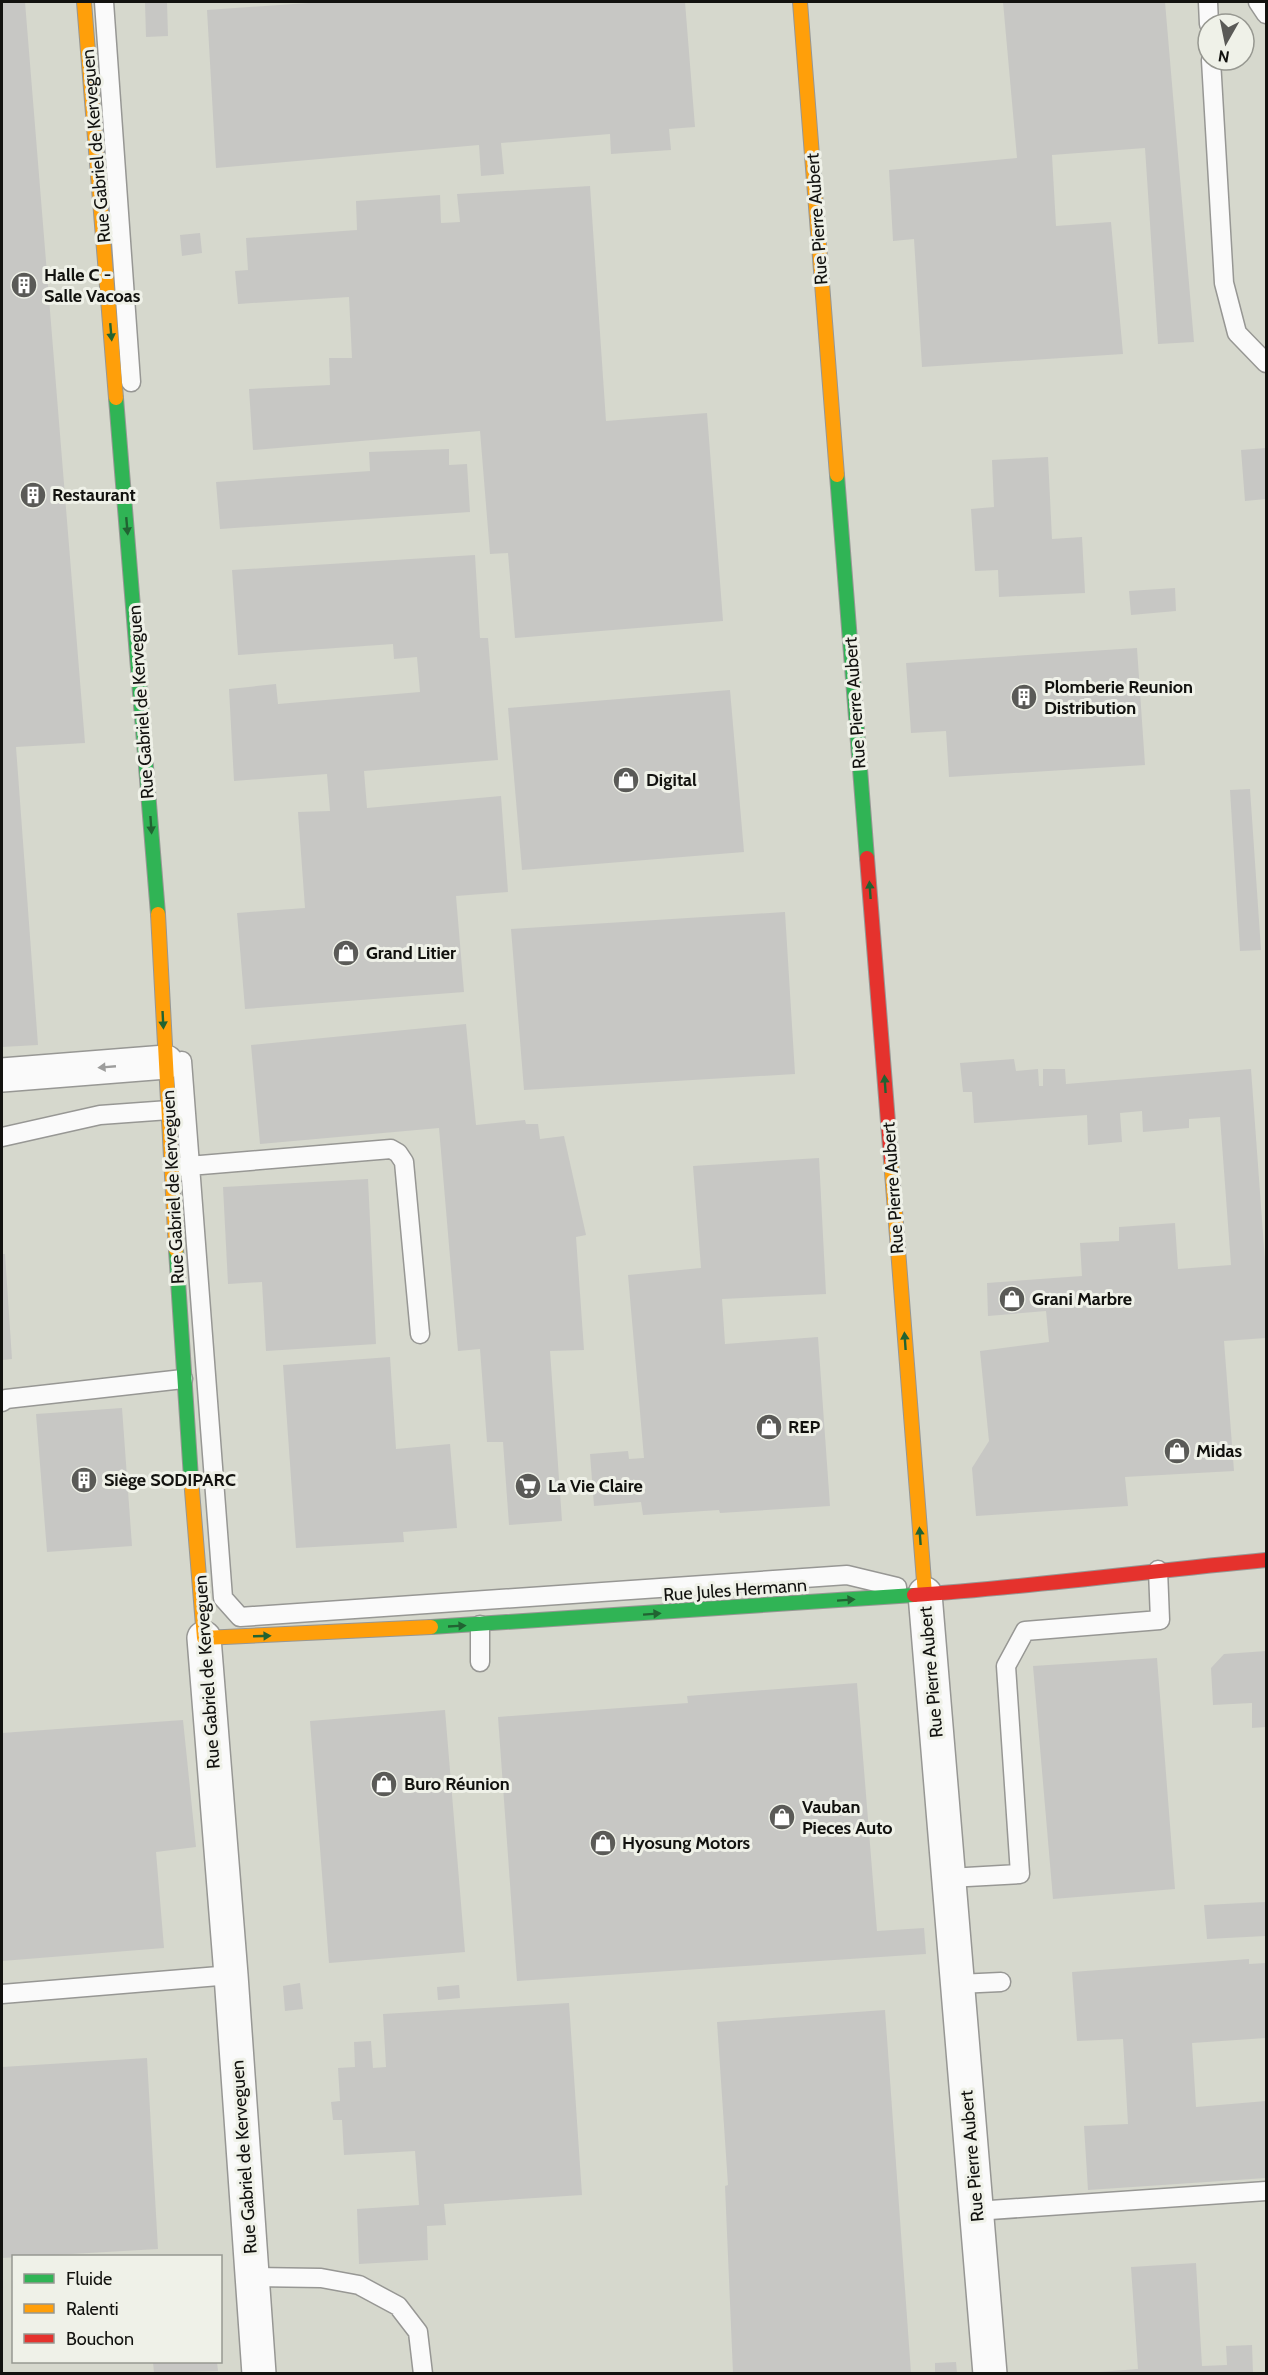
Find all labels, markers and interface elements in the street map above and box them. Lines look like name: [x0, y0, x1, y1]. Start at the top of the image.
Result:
north arrow: [1196, 12, 1256, 72]
text: N: [1217, 46, 1231, 67]
street label: Rue Gabriel de Kerveguen: [77, 48, 115, 244]
street label: Rue Pierre Aubert: [801, 152, 833, 286]
place label: Halle C - Salle Vacoas: [44, 264, 141, 307]
building icon: Halle C - Salle Vacoas: [9, 270, 39, 300]
one-way arrow: [107, 322, 116, 341]
building icon: Restaurant: [18, 480, 48, 510]
place label: Restaurant: [52, 484, 136, 506]
one-way arrow: [123, 517, 132, 536]
street label: Rue Gabriel de Kerveguen: [123, 604, 159, 800]
street label: Rue Pierre Aubert: [839, 636, 871, 770]
place label: Plomberie Reunion Distribution: [1044, 676, 1193, 719]
building icon: Plomberie Reunion Distribution: [1009, 682, 1039, 712]
shop icon: Digital: [611, 765, 641, 795]
place label: Digital: [646, 769, 697, 791]
one-way arrow: [146, 816, 156, 835]
one-way arrow: [865, 880, 875, 899]
shop icon: Grand Litier: [331, 938, 361, 968]
place label: Grand Litier: [366, 942, 456, 964]
one-way arrow: [159, 1010, 168, 1029]
one-way arrow: [98, 1062, 117, 1072]
one-way arrow: [880, 1074, 890, 1093]
street label: Rue Gabriel de Kerveguen: [157, 1089, 189, 1285]
street label: Rue Pierre Aubert: [877, 1121, 909, 1255]
shop icon: Grani Marbre: [997, 1284, 1027, 1314]
place label: Grani Marbre: [1032, 1288, 1132, 1310]
one-way arrow: [901, 1332, 910, 1351]
shop icon: REP: [754, 1412, 784, 1442]
place label: REP: [788, 1416, 820, 1438]
shop icon: Midas: [1162, 1436, 1192, 1466]
place label: Midas: [1196, 1440, 1242, 1462]
building icon: Siège SODIPARC: [69, 1465, 99, 1495]
place label: Siège SODIPARC: [104, 1469, 236, 1491]
supermarket icon: La Vie Claire: [513, 1471, 543, 1501]
place label: La Vie Claire: [548, 1475, 643, 1497]
one-way arrow: [916, 1526, 925, 1545]
street label: Rue Gabriel de Kerveguen: [189, 1574, 225, 1770]
street label: Rue Jules Hermann: [662, 1574, 808, 1606]
one-way arrow: [837, 1596, 856, 1605]
street label: Rue Pierre Aubert: [914, 1605, 948, 1739]
one-way arrow: [642, 1609, 661, 1618]
one-way arrow: [448, 1622, 467, 1631]
one-way arrow: [253, 1631, 272, 1640]
shop icon: Buro Réunion: [369, 1769, 399, 1799]
place label: Buro Réunion: [404, 1773, 510, 1795]
place label: Vauban Pieces Auto: [802, 1796, 893, 1839]
shop icon: Vauban Pieces Auto: [767, 1802, 797, 1832]
shop icon: Hyosung Motors: [588, 1828, 618, 1858]
place label: Hyosung Motors: [622, 1832, 751, 1854]
street label: Rue Gabriel de Kerveguen: [226, 2059, 262, 2255]
street label: Rue Pierre Aubert: [955, 2089, 989, 2223]
legend: [12, 2255, 222, 2363]
text: Fluide: [66, 2268, 112, 2290]
text: Ralenti: [66, 2298, 119, 2320]
text: Bouchon: [66, 2328, 134, 2350]

